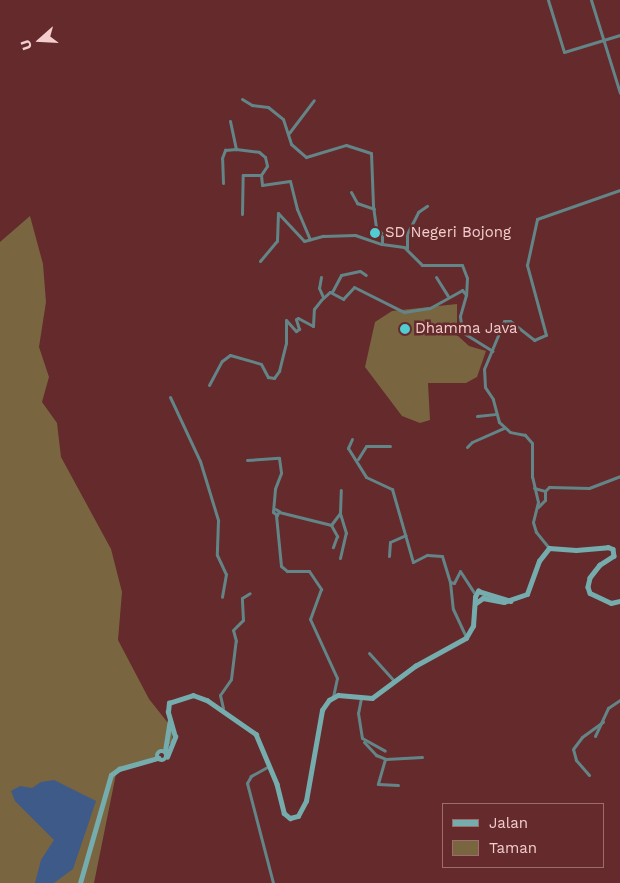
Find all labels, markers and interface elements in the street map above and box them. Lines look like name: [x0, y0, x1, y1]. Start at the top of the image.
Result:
north arrow: [15, 15, 65, 65]
text: U: [17, 38, 35, 52]
place label: SD Negeri Bojong: [385, 224, 511, 242]
marker: SD Negeri Bojong: [369, 227, 381, 239]
place label: Dhamma Java: [415, 320, 518, 338]
marker: Dhamma Java: [399, 323, 411, 335]
legend: [442, 803, 605, 868]
text: Jalan: [489, 814, 528, 832]
text: Taman: [489, 839, 537, 857]

